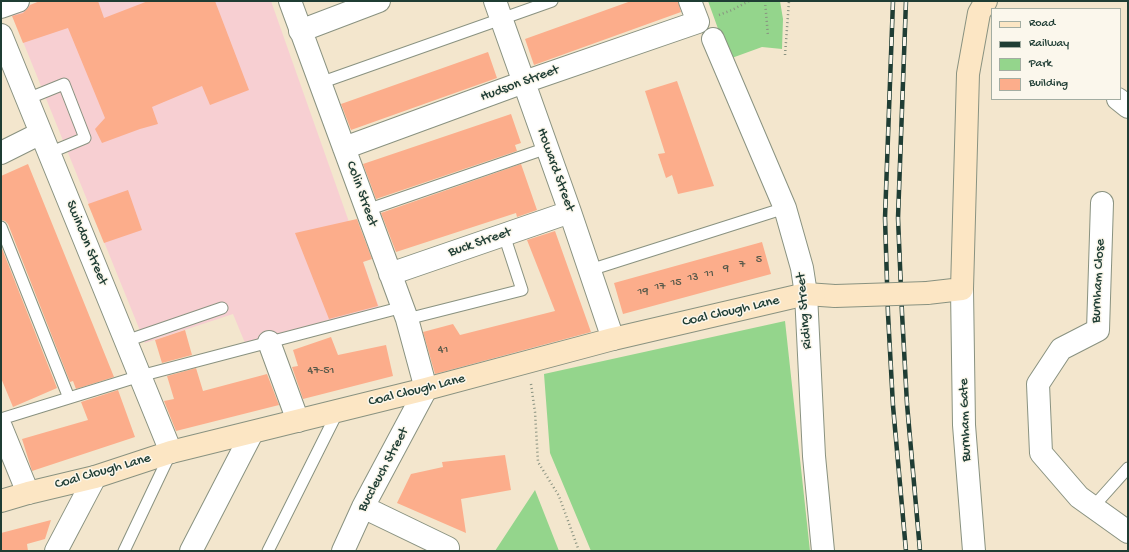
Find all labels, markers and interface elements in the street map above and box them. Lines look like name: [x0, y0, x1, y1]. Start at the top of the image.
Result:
legend: [991, 8, 1121, 100]
text: Road: [1029, 17, 1055, 31]
text: Railway: [1029, 37, 1069, 51]
text: Park: [1029, 57, 1052, 71]
street label: Hudson Street: [478, 62, 562, 106]
text: Building: [1029, 77, 1068, 91]
street label: Howard Street: [532, 126, 578, 214]
street label: Colin Street: [341, 159, 381, 229]
street label: Swindon Street: [61, 198, 111, 288]
street label: Buck Street: [446, 224, 514, 262]
street label: Burnham Close: [1088, 239, 1110, 323]
house number: 5: [756, 253, 762, 267]
house number: 7: [739, 258, 745, 272]
house number: 9: [723, 262, 729, 276]
house number: 11: [704, 267, 714, 281]
house number: 13: [687, 271, 699, 285]
street label: Riding Street: [793, 272, 817, 350]
house number: 15: [670, 276, 682, 290]
house number: 17: [654, 280, 666, 294]
house number: 19: [638, 285, 648, 299]
street label: Coal Clough Lane: [681, 293, 781, 331]
house number: 41: [438, 343, 448, 357]
house number: 47-51: [308, 364, 334, 378]
street label: Coal Clough Lane: [367, 371, 467, 411]
street label: Burnham Gate: [956, 378, 976, 462]
street label: Buccleuch Street: [355, 425, 413, 515]
street label: Coal Clough Lane: [53, 450, 153, 494]

